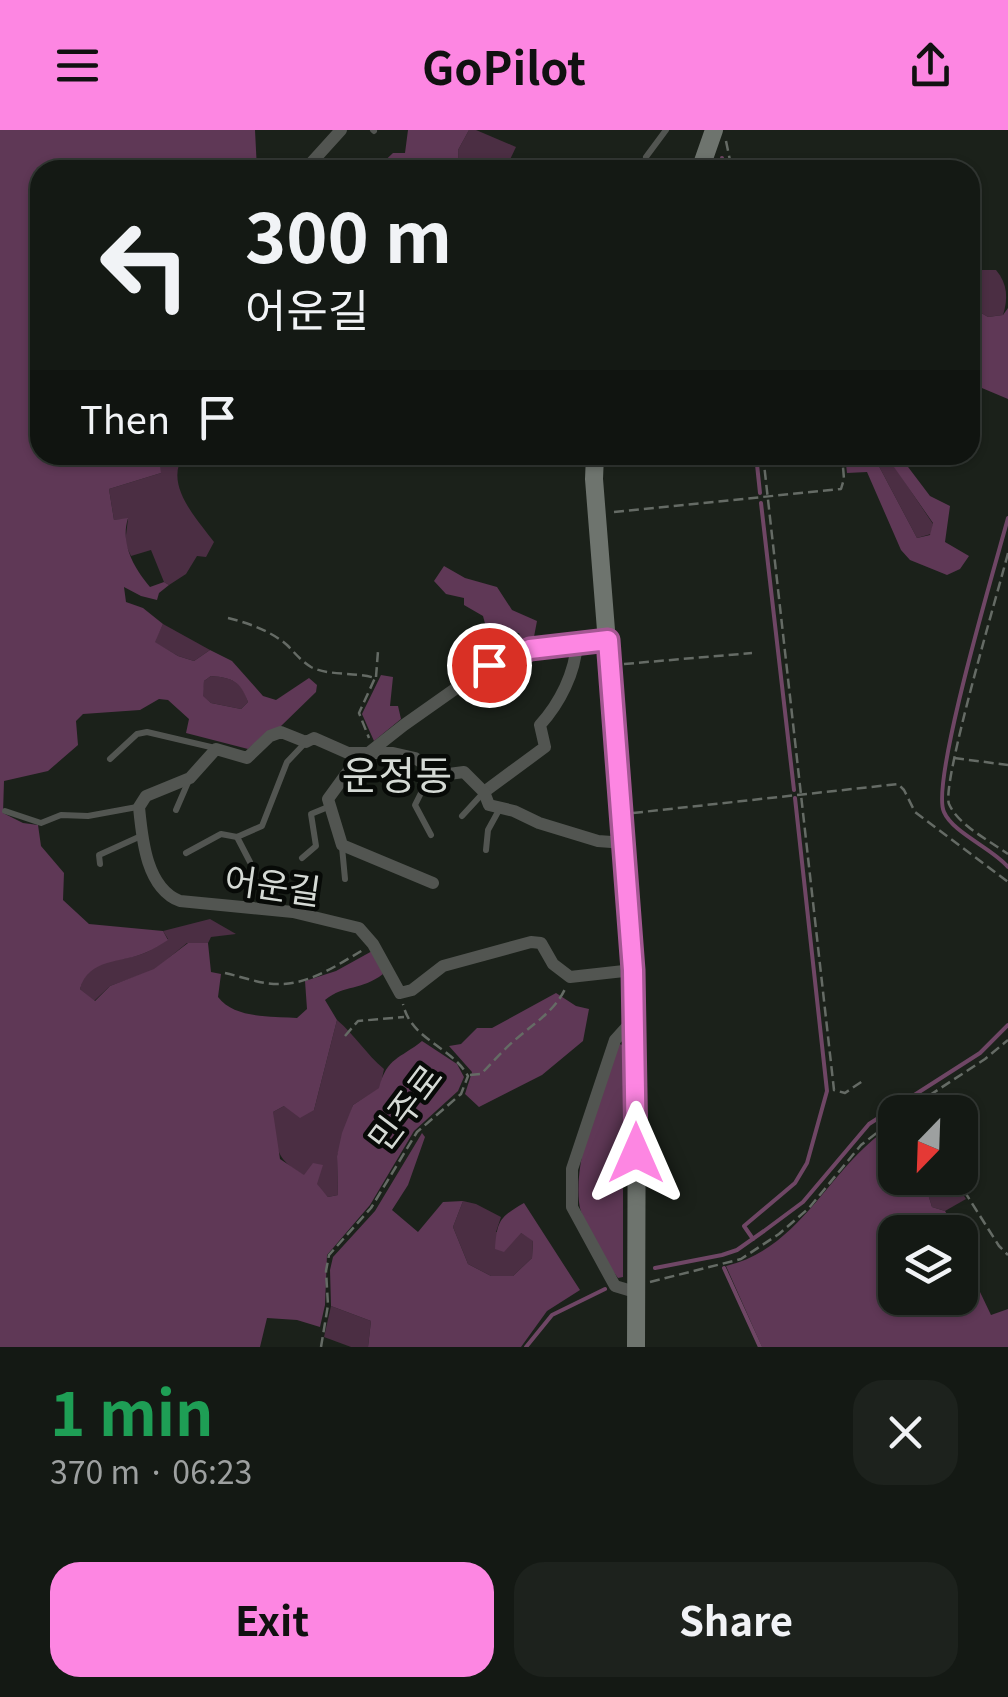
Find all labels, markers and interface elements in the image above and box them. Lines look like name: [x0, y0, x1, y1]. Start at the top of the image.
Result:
text: GoPilot: [422, 33, 586, 98]
icon: menu: [50, 38, 105, 93]
icon: share: [903, 38, 958, 93]
text: 300 m: [245, 182, 452, 283]
icon: left: [80, 200, 210, 330]
text: 어운길: [245, 275, 369, 340]
text: Then: [80, 390, 170, 445]
icon: arrive: [190, 390, 245, 445]
pin: [447, 623, 532, 708]
icon: arrive: [462, 638, 517, 693]
district label: 운정동: [342, 744, 452, 802]
street label: 어운길: [222, 851, 324, 915]
street label: 민주로: [354, 1052, 452, 1160]
north arrow: [878, 1095, 978, 1195]
map controls: [878, 1095, 978, 1315]
position arrow: [584, 1101, 688, 1205]
button: layers: [878, 1215, 978, 1315]
text: 1 min: [50, 1366, 214, 1453]
button: close: [853, 1380, 958, 1485]
text: 370 m · 06:23: [50, 1447, 252, 1493]
button: Exit: [50, 1562, 494, 1677]
button: Share: [514, 1562, 958, 1677]

